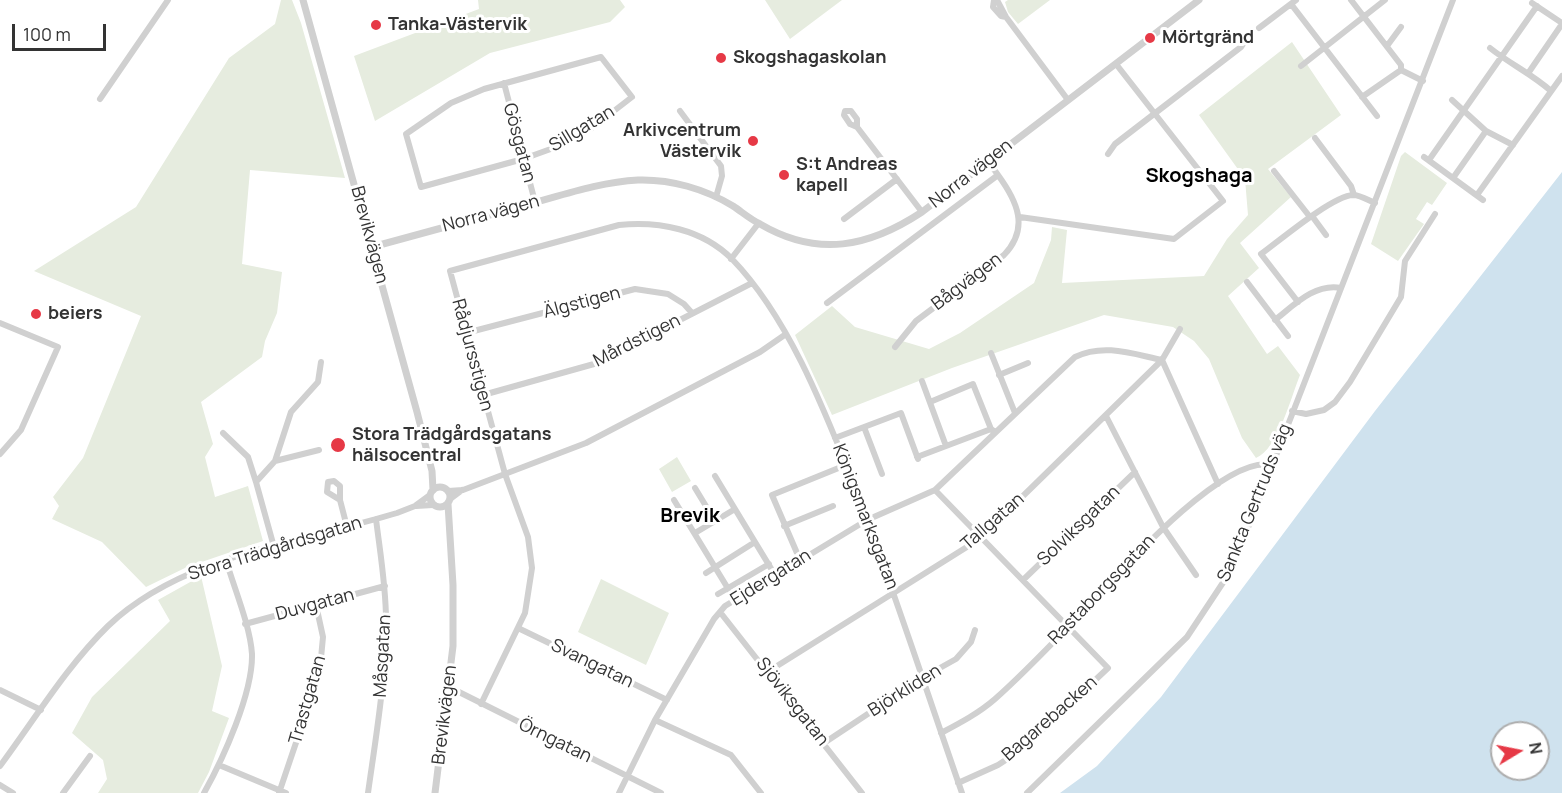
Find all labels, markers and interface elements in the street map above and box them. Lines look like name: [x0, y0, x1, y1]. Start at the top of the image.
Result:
scale bar: [15, 12, 110, 50]
place label: Tanka-Västervik: [388, 14, 527, 36]
marker: Tanka-Västervik: [369, 18, 383, 32]
text: 100 m: [23, 22, 71, 46]
place label: Mörtgränd: [1162, 27, 1254, 49]
marker: Mörtgränd: [1143, 31, 1157, 45]
place label: Skogshagaskolan: [733, 47, 886, 69]
marker: Skogshagaskolan: [714, 51, 728, 65]
street label: Gösgatan: [498, 101, 540, 185]
street label: Sillgatan: [545, 101, 619, 157]
place label: Arkivcentrum Västervik: [623, 120, 741, 162]
marker: Arkivcentrum Västervik: [746, 134, 760, 148]
street label: Norra vägen: [925, 135, 1017, 213]
place label: S:t Andreas kapell: [796, 154, 897, 196]
district label: Skogshaga: [1145, 164, 1253, 188]
marker: S:t Andreas kapell: [777, 168, 791, 182]
street label: Brevikvägen: [346, 184, 392, 286]
street label: Norra vägen: [440, 191, 542, 237]
street label: Bågvägen: [928, 249, 1006, 315]
street label: Älgstigen: [541, 282, 623, 324]
street label: Rådjursstigen: [447, 297, 497, 413]
place label: beiers: [48, 303, 102, 325]
marker: beiers: [29, 307, 43, 321]
street label: Mårdstigen: [590, 310, 684, 372]
street label: Sankta Gertruds väg: [1213, 421, 1297, 585]
place label: Stora Trädgårdsgatans hälsocentral: [352, 424, 552, 466]
marker: Stora Trädgårdsgatans hälsocentral: [329, 436, 347, 454]
street label: Königsmarksgatan: [827, 441, 903, 593]
street label: Solviksgatan: [1033, 481, 1125, 571]
street label: Tallgatan: [957, 489, 1029, 555]
district label: Brevik: [660, 504, 720, 528]
street label: Stora Trädgårdsgatan: [185, 512, 365, 586]
street label: Rastaborgsgatan: [1044, 531, 1160, 649]
street label: Ejdergatan: [727, 545, 815, 611]
street label: Duvgatan: [274, 584, 356, 626]
street label: Måsgatan: [370, 614, 396, 698]
street label: Svangatan: [547, 635, 637, 693]
street label: Trastgatan: [285, 653, 331, 747]
street label: Sjöviksgatan: [751, 654, 833, 750]
street label: Björkliden: [865, 660, 945, 722]
street label: Brevikvägen: [428, 664, 462, 766]
street label: Bagarebacken: [998, 672, 1102, 766]
street label: Örngatan: [515, 714, 595, 768]
north arrow: [1490, 721, 1550, 781]
text: N: [1524, 741, 1548, 756]

